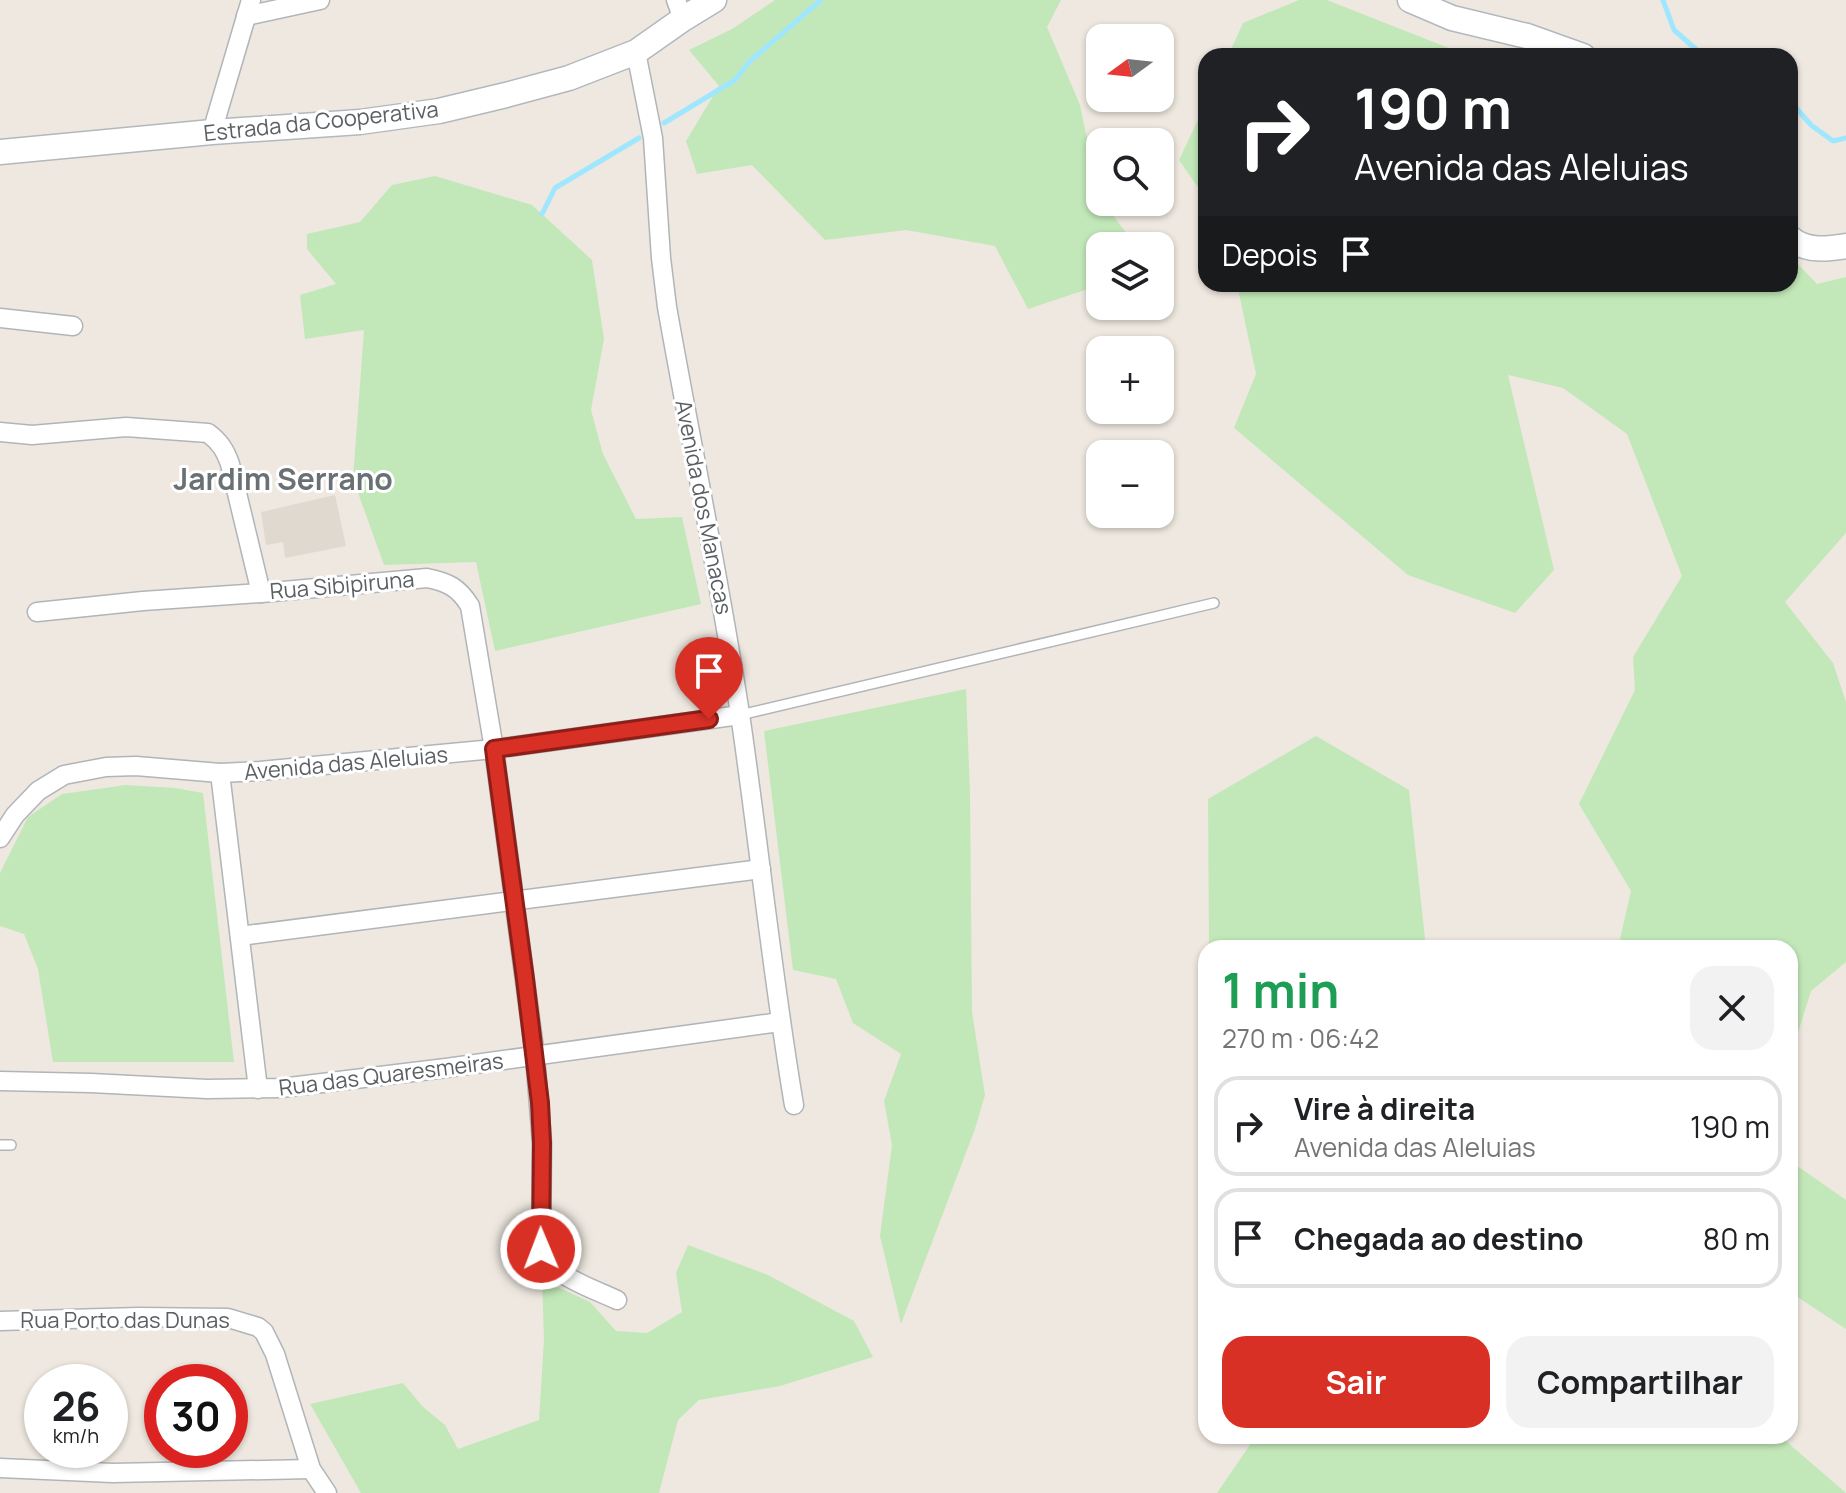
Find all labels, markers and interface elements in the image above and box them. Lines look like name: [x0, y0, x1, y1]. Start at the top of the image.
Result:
north arrow: [1086, 24, 1174, 112]
map controls: [1086, 24, 1174, 528]
text: 190 m: [1354, 69, 1512, 146]
icon: right: [1222, 80, 1326, 184]
street label: Estrada da Cooperativa: [202, 94, 440, 148]
button: search: [1086, 128, 1174, 216]
text: Avenida das Aleluias: [1354, 142, 1689, 191]
button: layers: [1086, 232, 1174, 320]
icon: arrive: [1334, 232, 1378, 276]
text: Depois: [1222, 234, 1318, 275]
button: +: [1086, 336, 1174, 424]
street label: Avenida dos Manacas: [668, 397, 740, 617]
button: −: [1086, 440, 1174, 528]
district label: Jardim Serrano: [173, 458, 393, 499]
street label: Rua Sibipiruna: [269, 564, 415, 606]
pin: [675, 637, 743, 719]
icon: arrive: [687, 649, 731, 693]
street label: Avenida das Aleluias: [243, 739, 449, 787]
text: 1 min: [1222, 957, 1339, 1022]
button: close: [1690, 966, 1774, 1050]
text: 270 m · 06:42: [1222, 1020, 1379, 1056]
street label: Rua das Quaresmeiras: [277, 1045, 505, 1103]
text: Vire à direita: [1294, 1088, 1475, 1129]
icon: right: [1226, 1104, 1270, 1148]
text: 190 m: [1690, 1106, 1770, 1147]
text: Avenida das Aleluias: [1294, 1129, 1536, 1165]
position arrow: [499, 1207, 583, 1291]
icon: arrive: [1226, 1216, 1270, 1260]
text: Chegada ao destino: [1294, 1218, 1584, 1259]
text: 80 m: [1703, 1218, 1770, 1259]
street label: Rua Porto das Dunas: [20, 1305, 230, 1335]
button: Sair: [1222, 1336, 1490, 1428]
button: Compartilhar: [1506, 1336, 1774, 1428]
speed limit sign: 30: [144, 1364, 248, 1468]
text: 26: [52, 1378, 100, 1433]
text: km/h: [53, 1422, 99, 1449]

